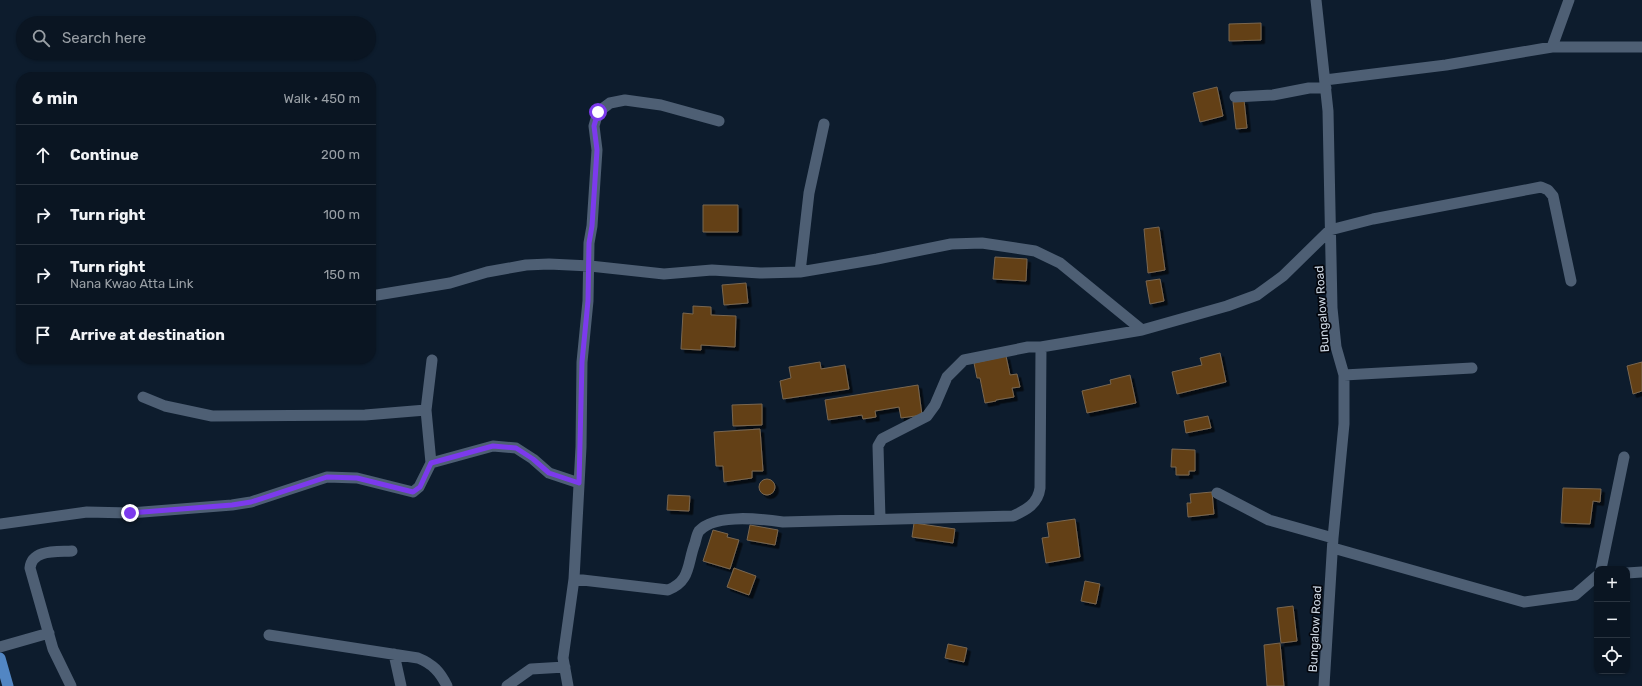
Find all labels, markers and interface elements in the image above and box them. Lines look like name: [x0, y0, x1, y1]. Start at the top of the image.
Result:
search box: [16, 16, 376, 60]
icon: search: [30, 27, 52, 49]
text: Search here: [62, 29, 146, 47]
text: 6 min: [32, 88, 78, 108]
text: Walk · 450 m: [284, 91, 360, 106]
route start: [589, 103, 607, 121]
icon: ahead: [32, 144, 54, 166]
text: Continue: [70, 146, 139, 164]
text: 200 m: [321, 147, 360, 162]
icon: right: [32, 204, 54, 226]
text: Turn right: [70, 206, 145, 224]
text: 100 m: [323, 207, 360, 222]
text: Turn right: [70, 258, 145, 276]
icon: right: [32, 264, 54, 286]
street label: Bungalow Road: [1312, 265, 1332, 353]
text: 150 m: [324, 267, 360, 282]
text: Nana Kwao Atta Link: [70, 276, 193, 291]
icon: arrive: [32, 324, 54, 346]
text: Arrive at destination: [70, 326, 225, 344]
route end: [121, 504, 139, 522]
map controls: [1594, 566, 1630, 674]
button: +: [1594, 566, 1630, 602]
street label: Bungalow Road: [1306, 585, 1324, 673]
button: −: [1594, 602, 1630, 638]
button: locate: [1594, 638, 1630, 674]

